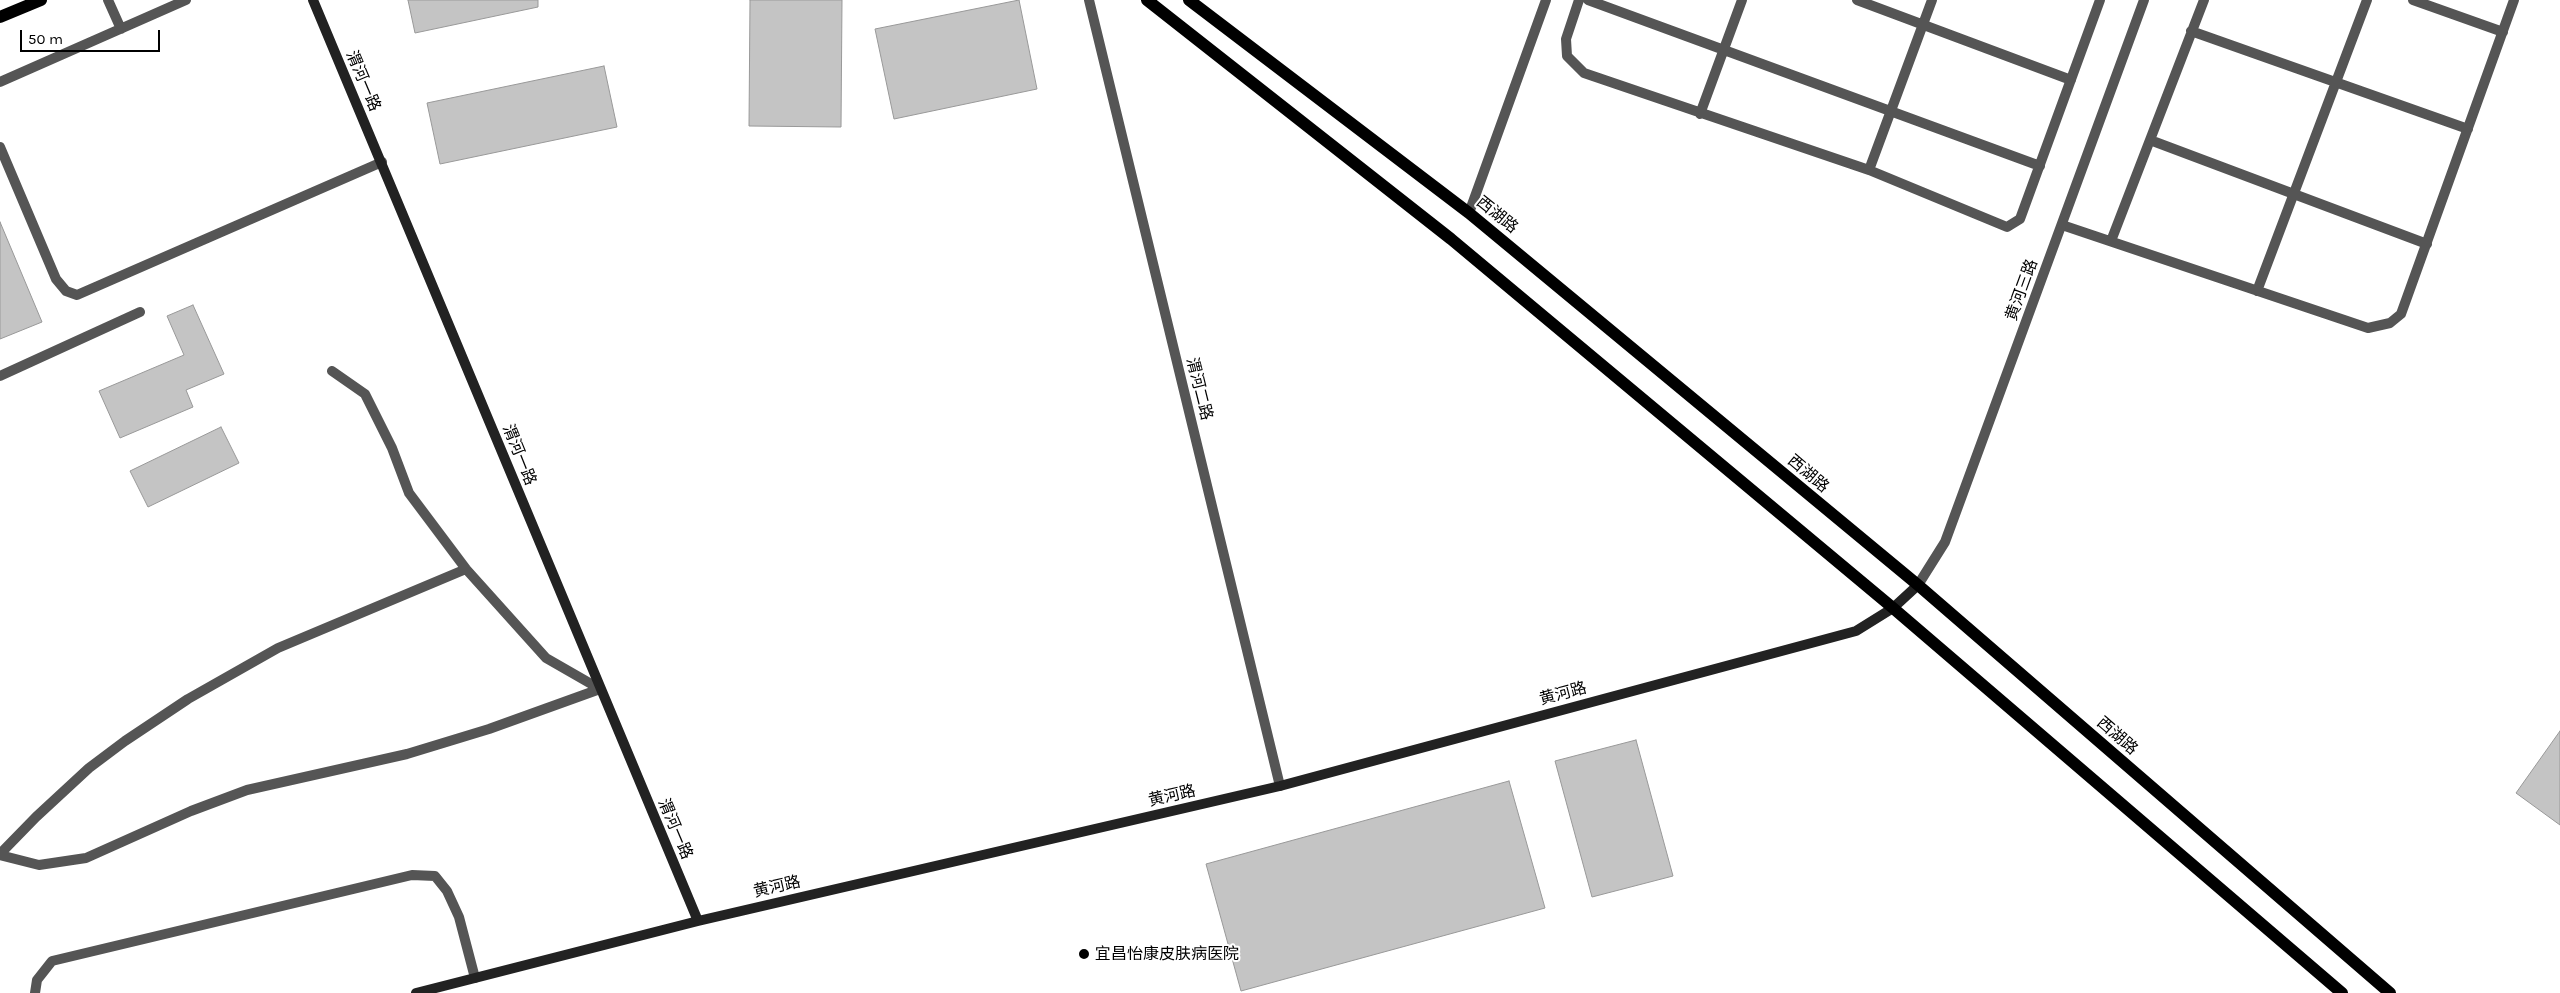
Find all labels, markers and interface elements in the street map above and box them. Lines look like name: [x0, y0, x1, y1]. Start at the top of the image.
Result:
scale bar: [22, 20, 162, 52]
text: 50 m: [28, 30, 63, 48]
street label: 渭河一路: [342, 48, 384, 114]
street label: 西湖路: [1472, 192, 1522, 238]
street label: 黄河三路: [2002, 257, 2042, 323]
street label: 渭河二路: [1182, 356, 1216, 422]
street label: 渭河一路: [498, 422, 540, 488]
street label: 西湖路: [1783, 451, 1833, 497]
street label: 黄河路: [1537, 679, 1589, 709]
street label: 西湖路: [2093, 713, 2141, 759]
street label: 黄河路: [1146, 781, 1198, 811]
street label: 渭河一路: [654, 796, 696, 862]
street label: 黄河路: [751, 872, 803, 902]
place label: 宜昌怡康皮肤病医院: [1095, 944, 1239, 964]
marker: 宜昌怡康皮肤病医院: [1077, 947, 1091, 961]

